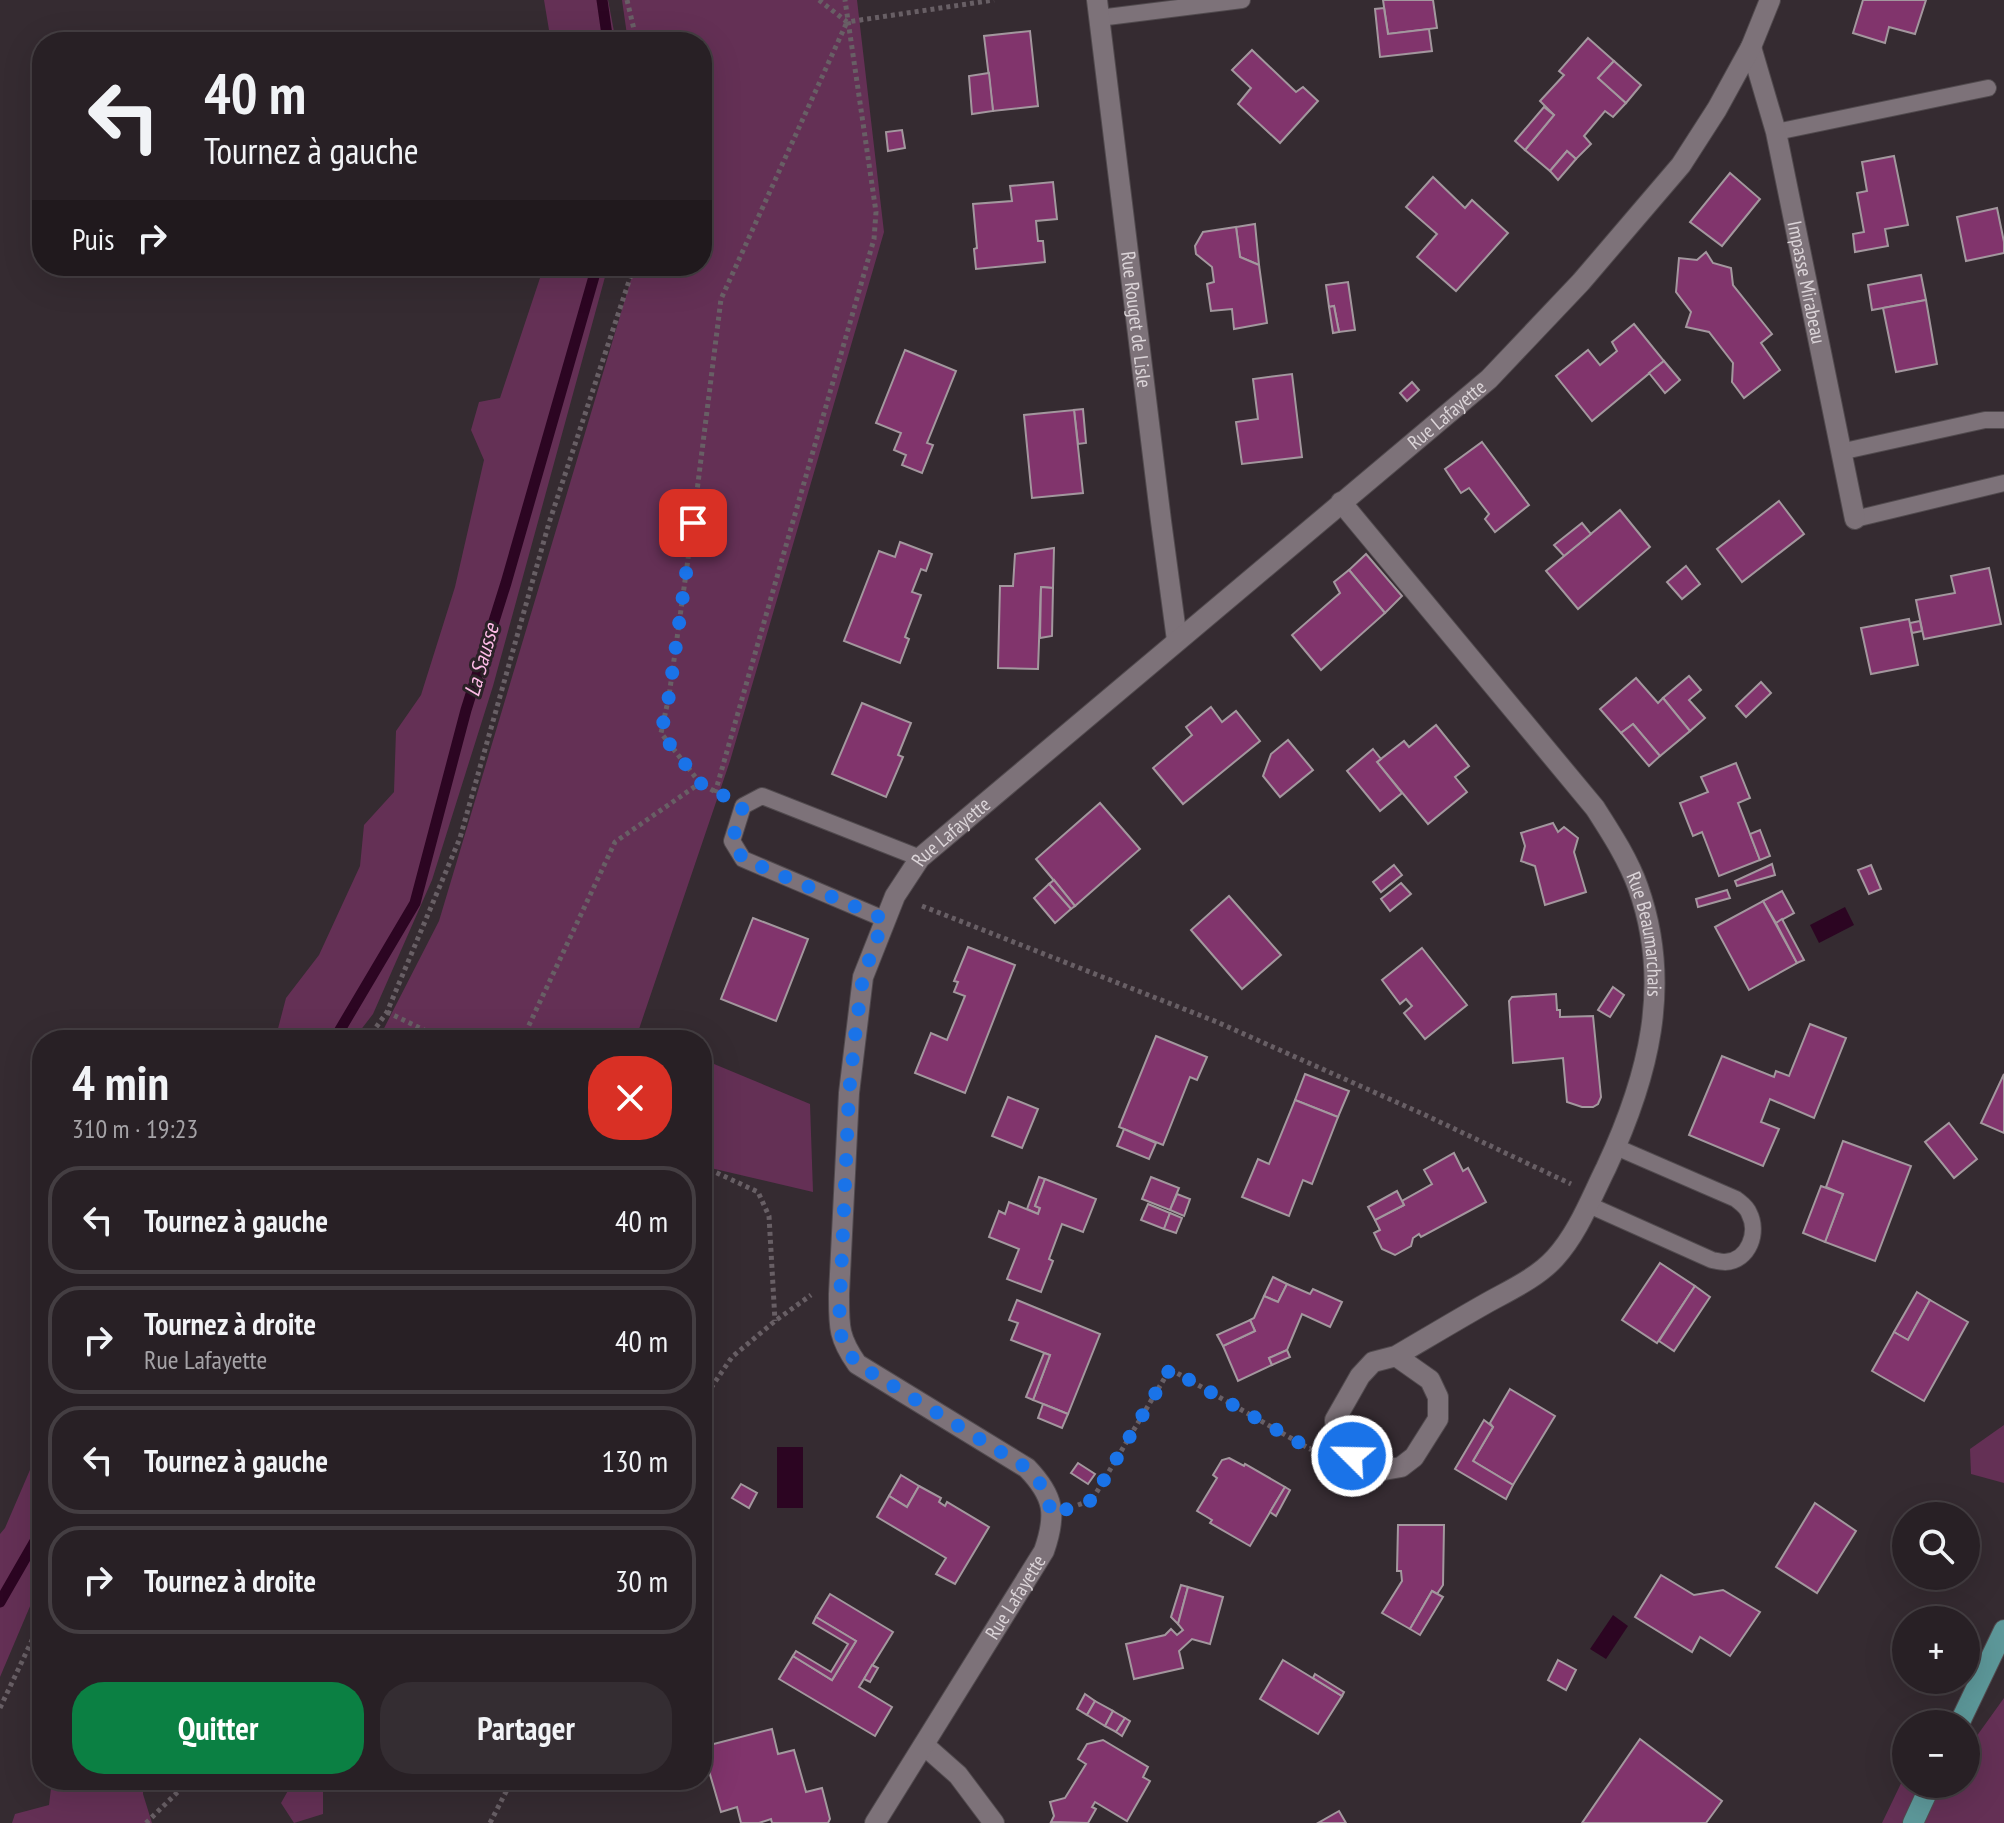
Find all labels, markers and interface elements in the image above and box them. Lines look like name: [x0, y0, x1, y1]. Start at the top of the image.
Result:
text: 40 m: [204, 57, 306, 129]
icon: left: [72, 64, 176, 168]
text: Tournez à gauche: [204, 127, 419, 174]
icon: right: [130, 216, 174, 260]
text: Puis: [72, 219, 114, 258]
street label: Impasse Mirabeau: [1781, 219, 1832, 346]
street label: Rue Rouget de Lisle: [1115, 250, 1158, 389]
street label: Rue Lafayette: [1402, 374, 1491, 455]
pin: [659, 489, 727, 557]
icon: arrive: [671, 501, 715, 545]
water label: La Sausse: [457, 619, 505, 699]
street label: Rue Lafayette: [905, 791, 996, 871]
street label: Rue Beaumarchais: [1620, 868, 1668, 997]
text: 4 min: [72, 1051, 169, 1113]
button: close: [588, 1056, 672, 1140]
text: 310 m · 19:23: [72, 1112, 198, 1145]
icon: left: [76, 1198, 120, 1242]
text: Tournez à gauche: [144, 1201, 328, 1240]
text: 40 m: [615, 1201, 668, 1240]
text: Tournez à droite: [144, 1304, 316, 1343]
icon: right: [76, 1318, 120, 1362]
text: 40 m: [615, 1321, 668, 1360]
text: Rue Lafayette: [144, 1343, 267, 1376]
position arrow: [1310, 1414, 1394, 1498]
icon: left: [76, 1438, 120, 1482]
text: Tournez à gauche: [144, 1441, 328, 1480]
text: 130 m: [602, 1441, 668, 1480]
map controls: [1892, 1502, 1980, 1798]
button: search: [1892, 1502, 1980, 1590]
street label: Rue Lafayette: [979, 1550, 1051, 1644]
icon: right: [76, 1558, 120, 1602]
text: Tournez à droite: [144, 1561, 316, 1600]
text: 30 m: [615, 1561, 668, 1600]
button: +: [1892, 1606, 1980, 1694]
button: Quitter: [72, 1682, 364, 1774]
button: Partager: [380, 1682, 672, 1774]
button: −: [1892, 1710, 1980, 1798]

